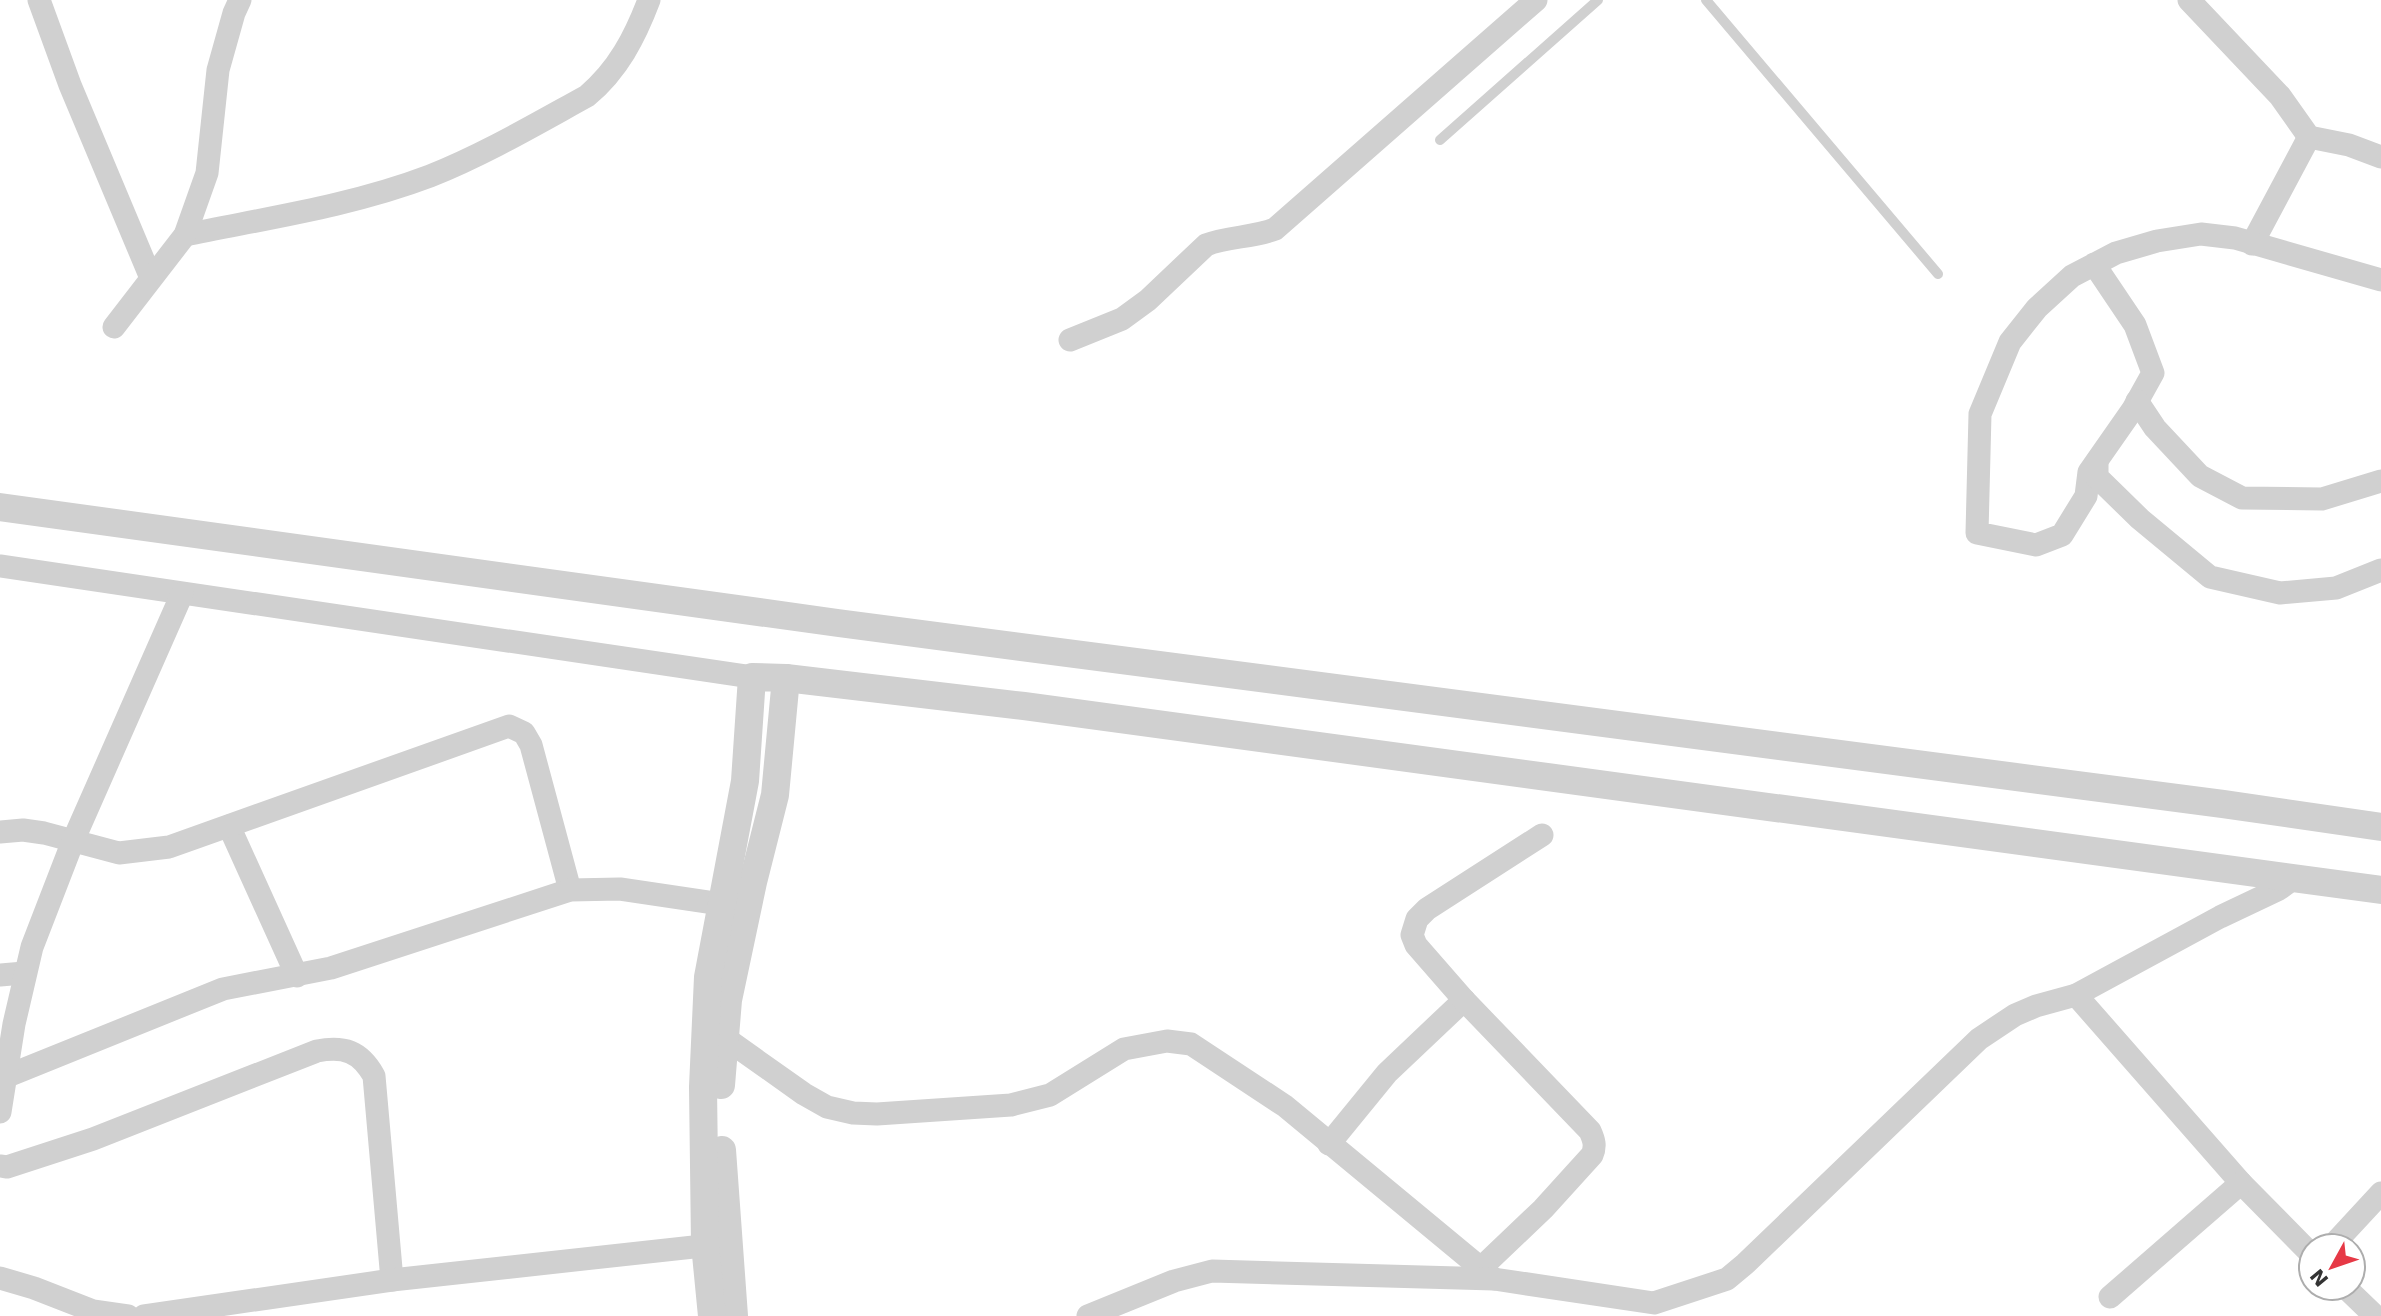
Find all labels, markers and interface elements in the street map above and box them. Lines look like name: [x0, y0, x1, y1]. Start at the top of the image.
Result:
north arrow: [2297, 1232, 2367, 1302]
text: N: [2305, 1265, 2333, 1291]

